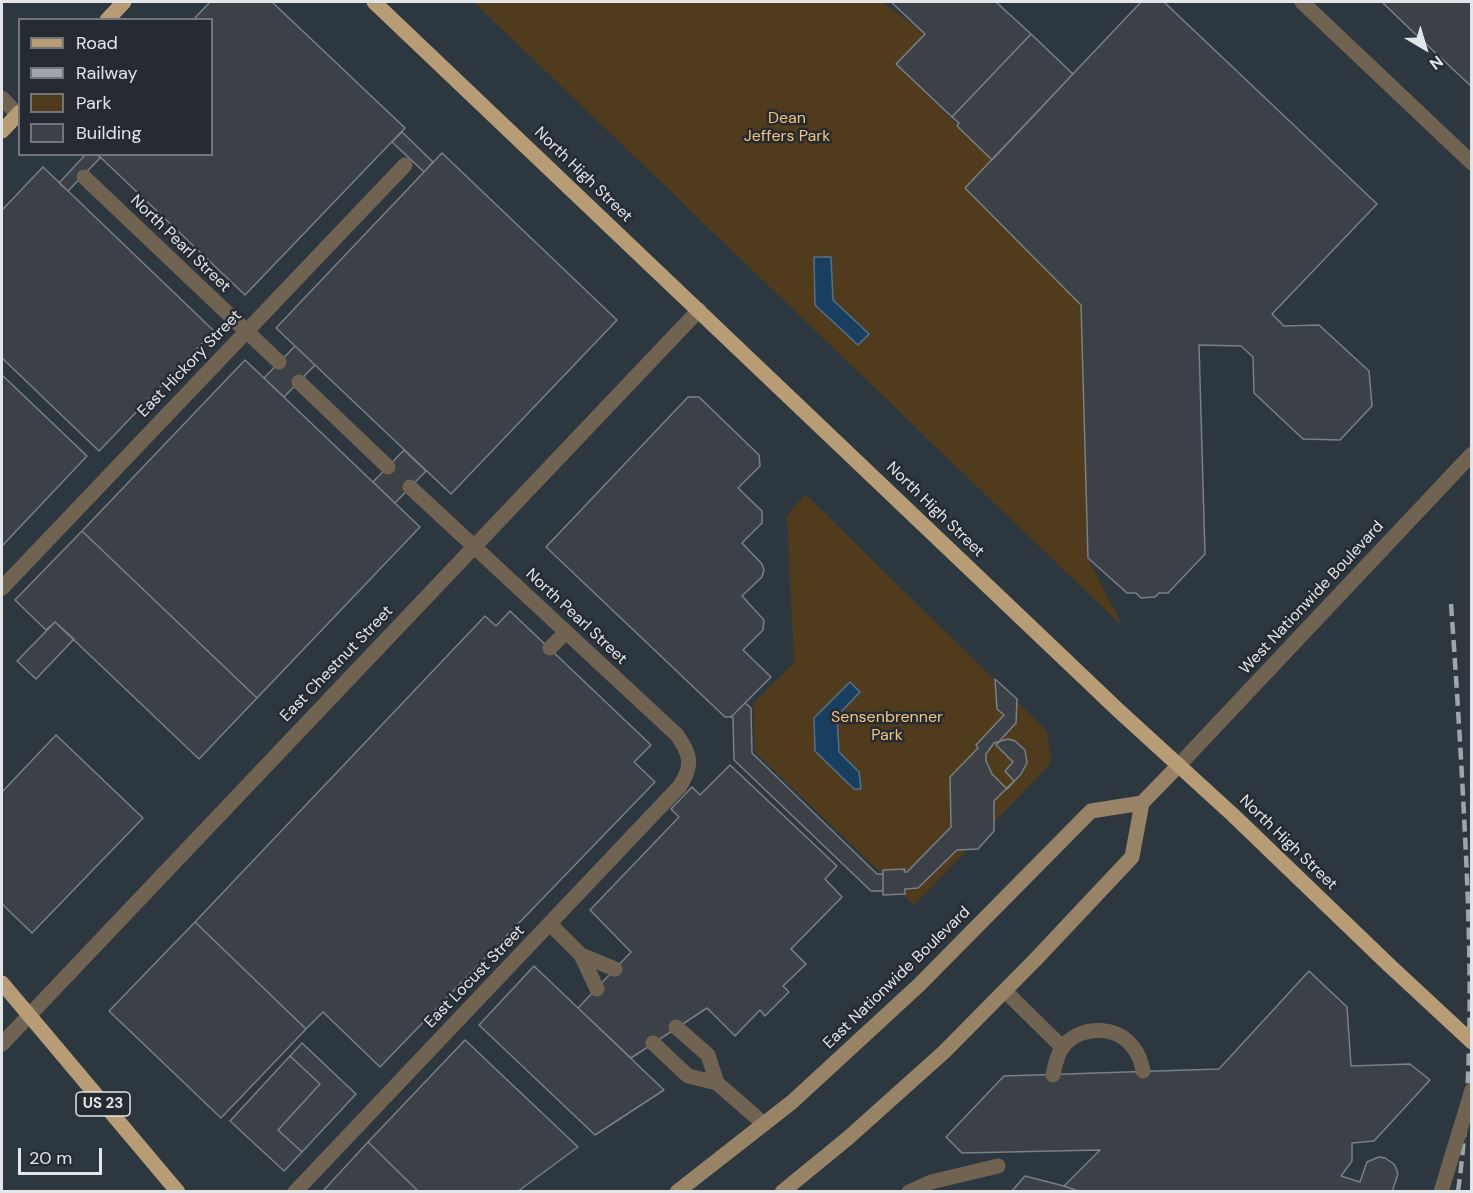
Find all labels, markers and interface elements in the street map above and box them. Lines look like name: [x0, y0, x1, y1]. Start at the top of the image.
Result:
legend: [18, 18, 213, 156]
north arrow: [1395, 18, 1455, 78]
text: Road: [76, 31, 118, 55]
text: N: [1425, 51, 1447, 74]
text: Railway: [76, 61, 138, 85]
text: Park: [76, 91, 112, 115]
park label: Dean Jeffers Park: [744, 109, 830, 147]
text: Building: [76, 121, 141, 145]
street label: North High Street: [530, 123, 636, 227]
street label: North Pearl Street: [126, 191, 234, 297]
street label: East Hickory Street: [134, 307, 246, 421]
street label: North High Street: [882, 458, 988, 562]
street label: West Nationwide Boulevard: [1236, 517, 1388, 679]
street label: North Pearl Street: [521, 565, 631, 669]
street label: East Chestnut Street: [277, 602, 397, 726]
park label: Sensenbrenner Park: [831, 708, 943, 746]
street label: North High Street: [1235, 791, 1341, 895]
street label: East Nationwide Boulevard: [820, 903, 974, 1053]
street label: East Locust Street: [421, 922, 529, 1032]
road number: US 23: [76, 1092, 130, 1116]
scale bar: [21, 1136, 105, 1174]
text: 20 m: [29, 1146, 72, 1170]

